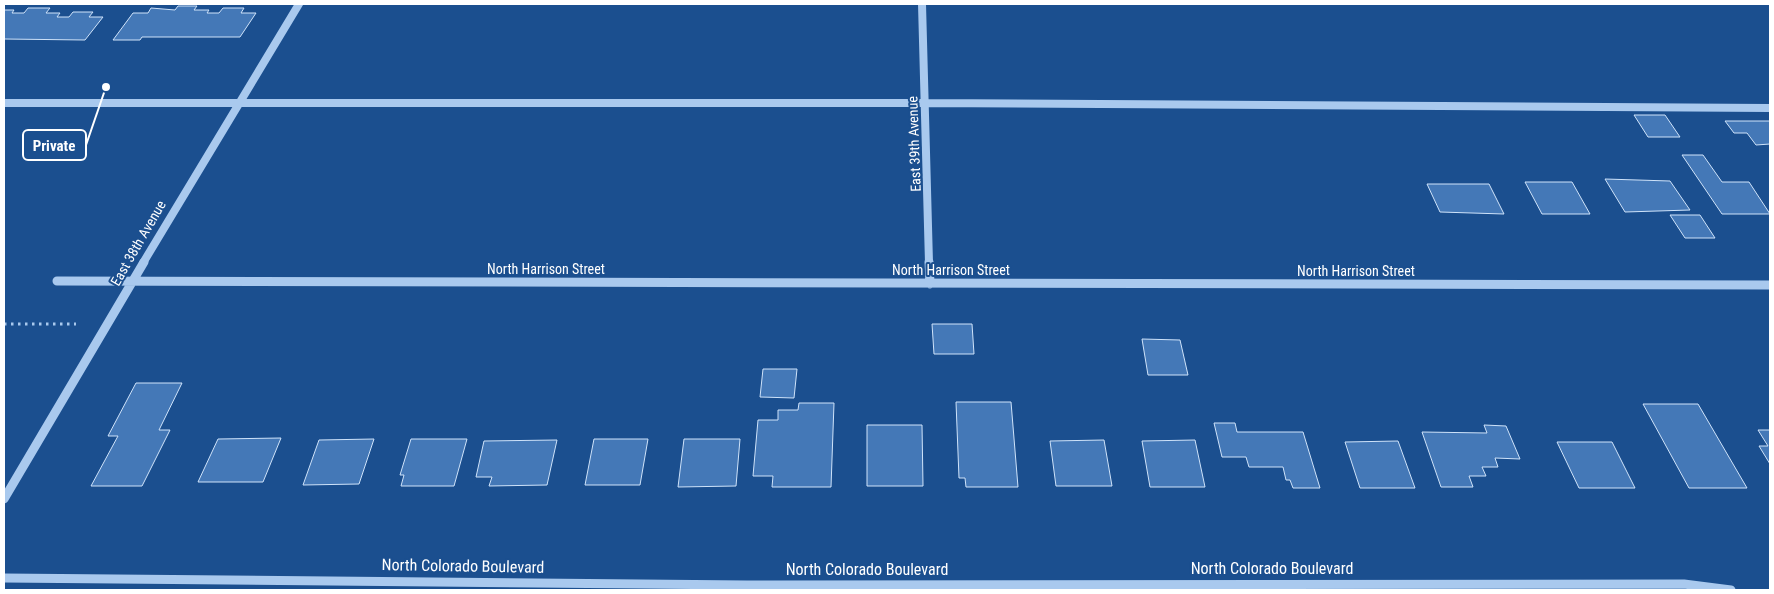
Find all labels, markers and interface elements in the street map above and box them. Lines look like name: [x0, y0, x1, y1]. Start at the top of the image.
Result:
street label: East 39th Avenue: [904, 95, 924, 192]
callout: Private: [23, 130, 86, 160]
text: Private: [33, 137, 75, 155]
street label: East 38th Avenue: [107, 197, 169, 288]
street label: North Harrison Street: [487, 261, 605, 277]
street label: North Harrison Street: [892, 262, 1010, 278]
street label: North Harrison Street: [1297, 263, 1415, 279]
street label: North Colorado Boulevard: [382, 555, 544, 577]
street label: North Colorado Boulevard: [1191, 559, 1353, 578]
street label: North Colorado Boulevard: [786, 560, 948, 579]

